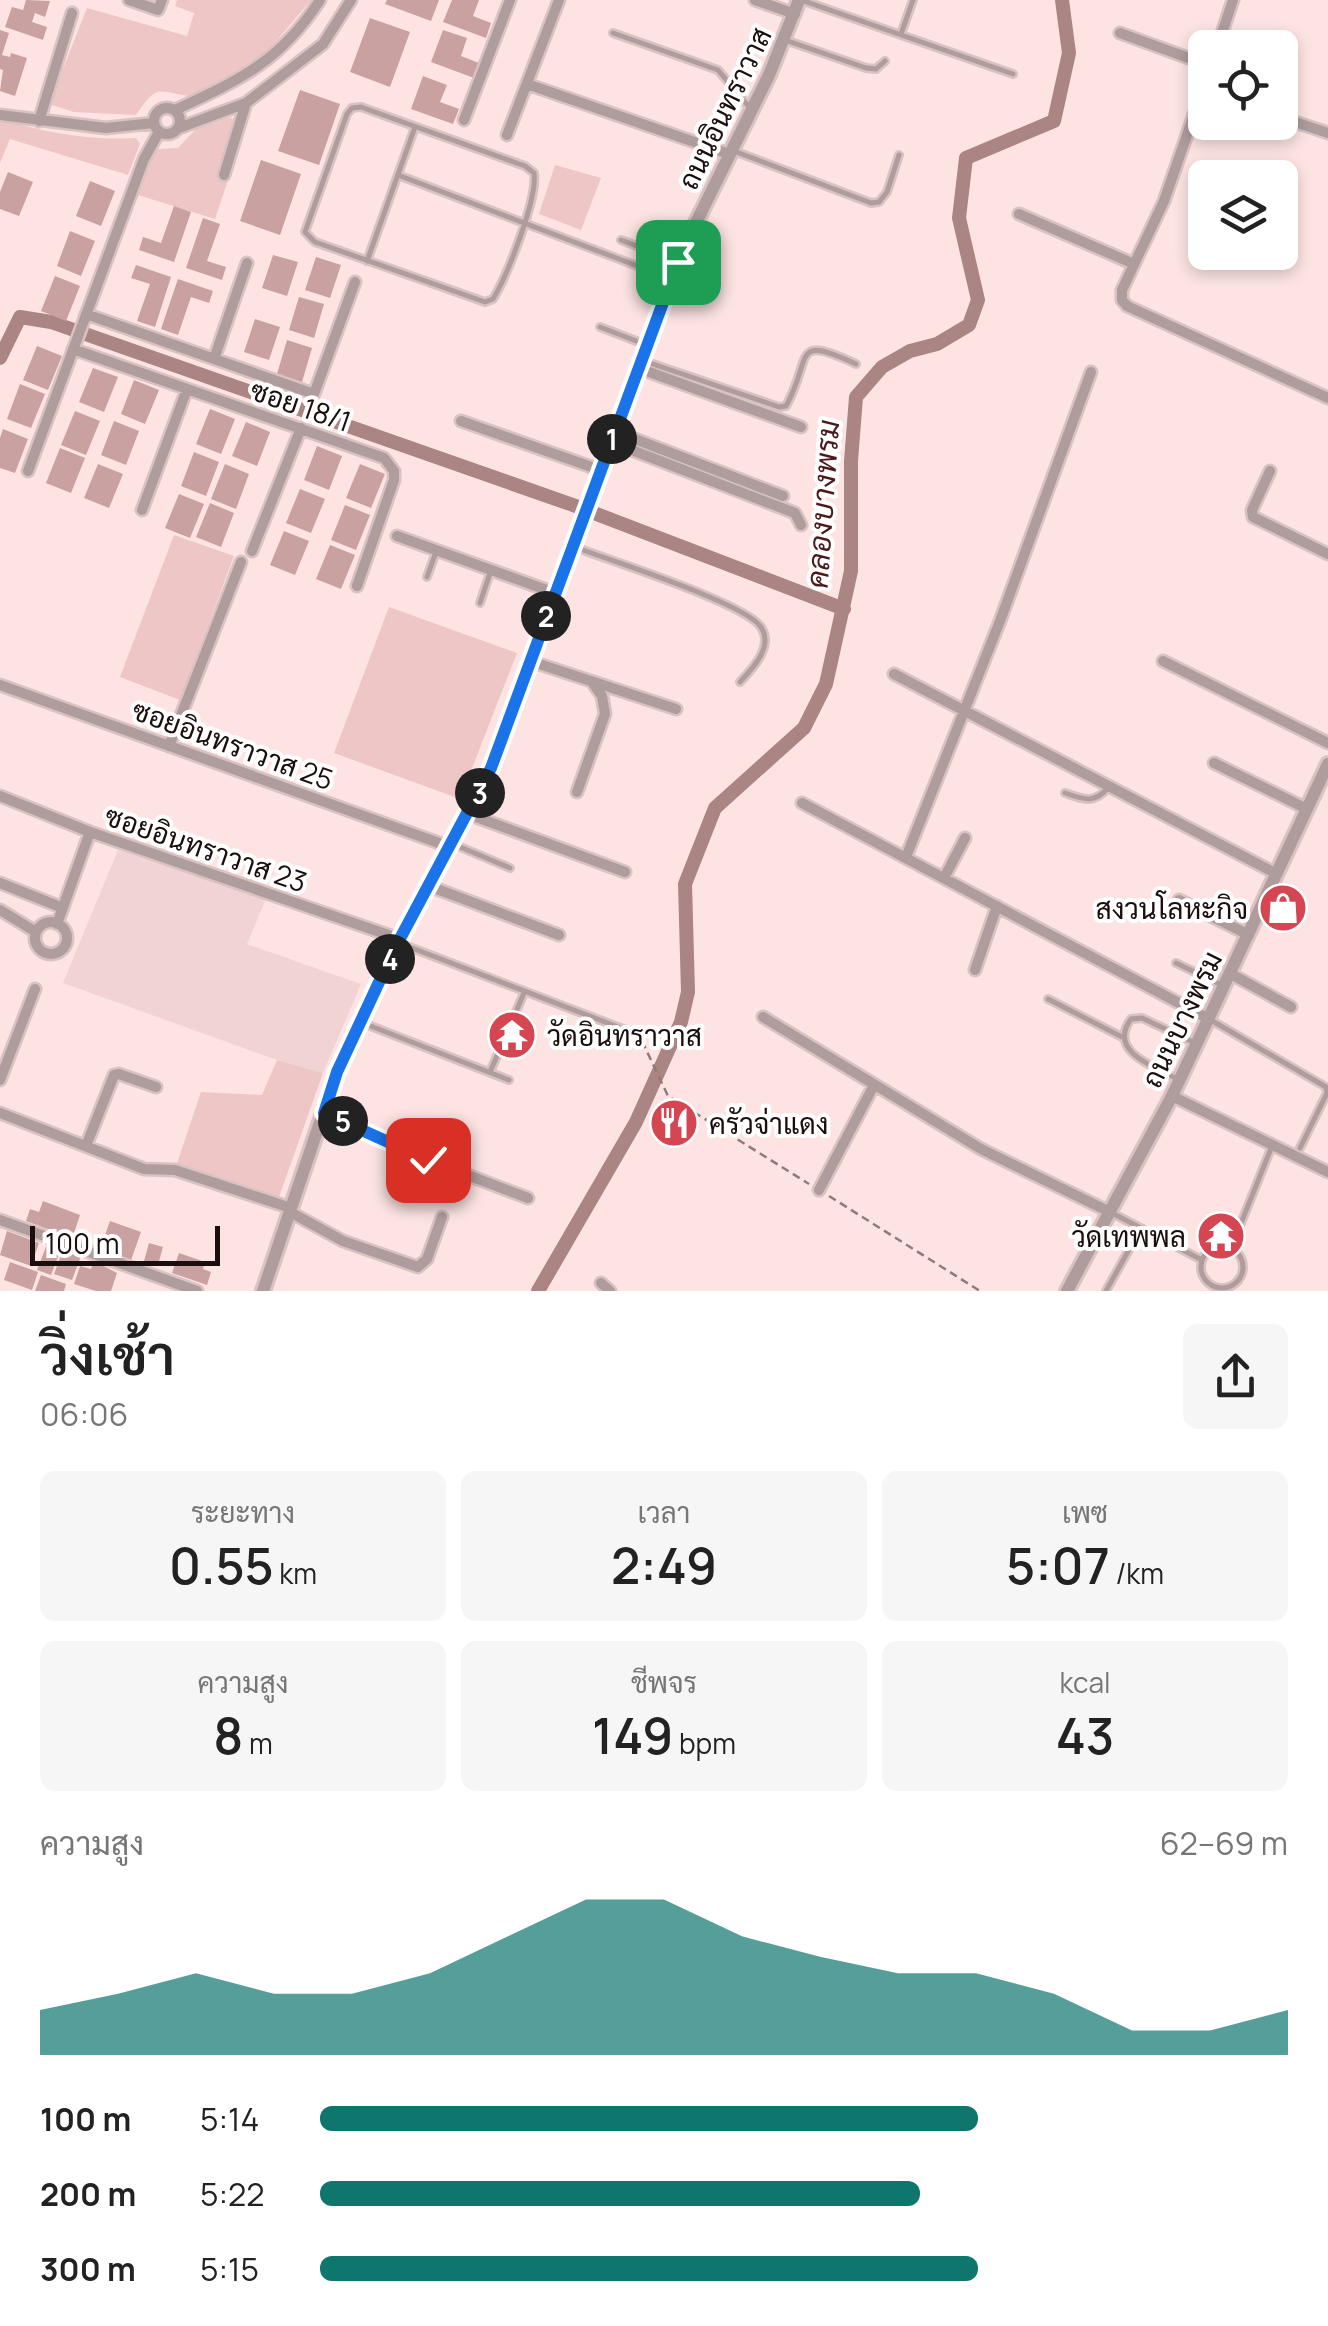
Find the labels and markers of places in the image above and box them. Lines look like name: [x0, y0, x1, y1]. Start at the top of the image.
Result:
pin: [636, 220, 721, 305]
pin: 1: [587, 414, 637, 464]
pin: 2: [521, 591, 571, 641]
pin: 3: [455, 768, 505, 818]
shop icon: สงวนโลหะกิจ: [1257, 882, 1309, 934]
place label: สงวนโลหะกิจ: [1096, 889, 1248, 927]
pin: 4: [365, 934, 415, 984]
temple icon: วัดอินทราวาส: [486, 1009, 538, 1061]
place label: วัดอินทราวาส: [547, 1016, 702, 1054]
pin: 5: [318, 1096, 368, 1146]
restaurant icon: ครัวจ่าแดง: [648, 1097, 700, 1149]
place label: ครัวจ่าแดง: [709, 1104, 828, 1142]
pin: [386, 1118, 471, 1203]
temple icon: วัดเทพพล: [1195, 1210, 1247, 1262]
place label: วัดเทพพล: [1071, 1217, 1186, 1255]

